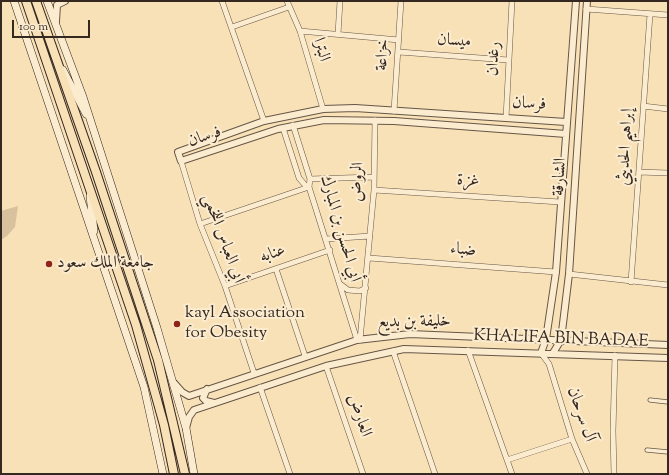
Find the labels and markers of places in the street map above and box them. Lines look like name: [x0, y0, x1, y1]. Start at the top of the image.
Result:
place label: جامعة الملك سعود: [57, 254, 154, 274]
marker: جامعة الملك سعود: [44, 259, 54, 269]
place label: kayl Association for Obesity: [185, 304, 305, 344]
marker: kayl Association for Obesity: [172, 319, 182, 329]

